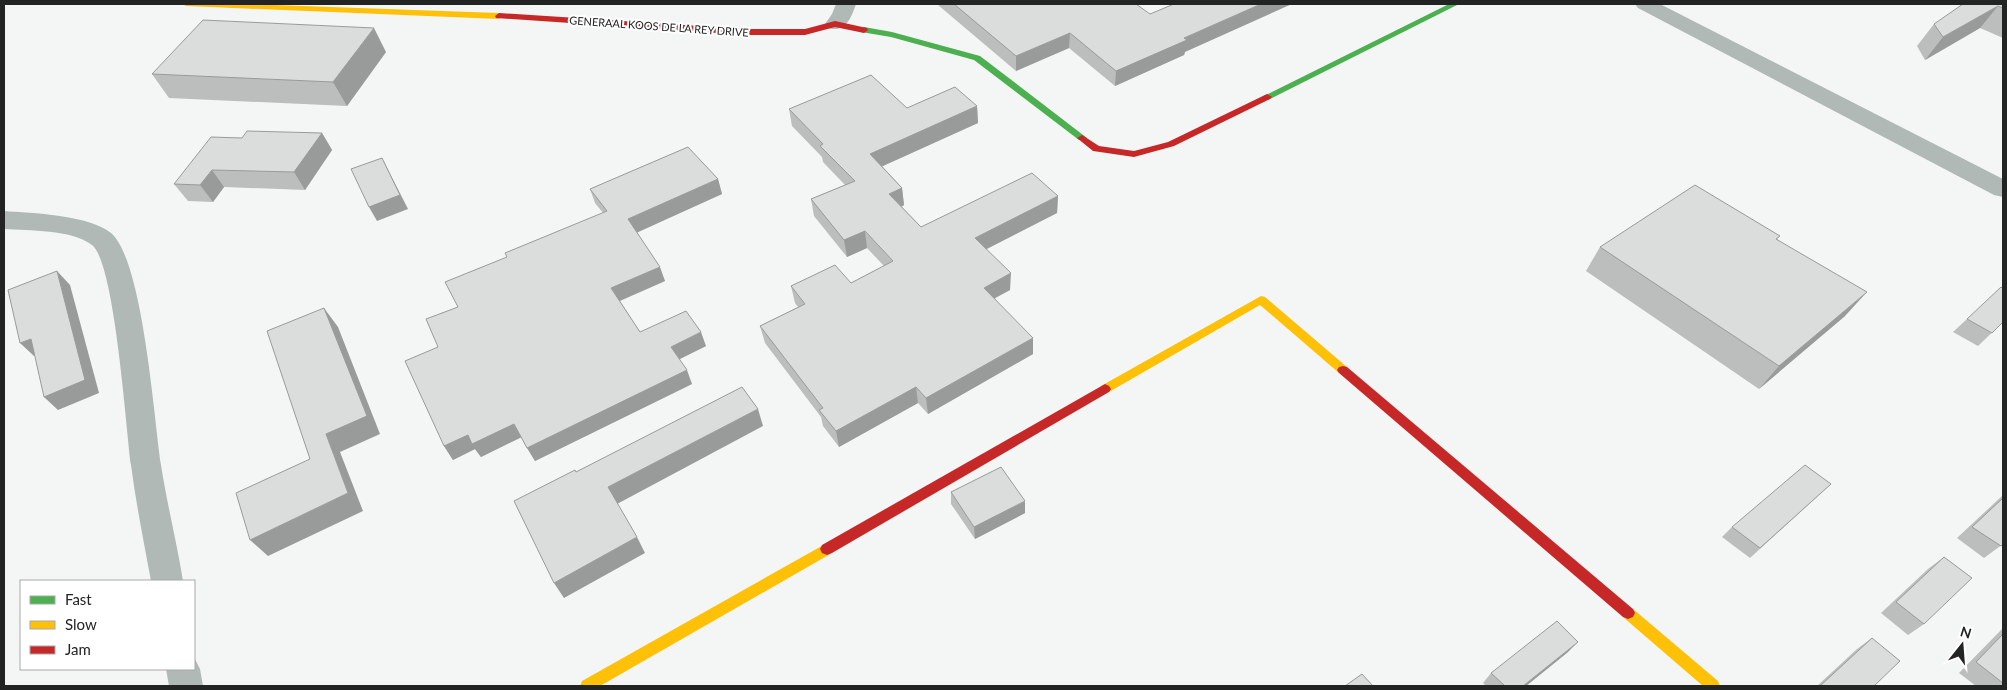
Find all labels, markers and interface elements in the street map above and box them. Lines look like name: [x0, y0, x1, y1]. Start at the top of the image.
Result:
street label: GENERAAL KOOS DE LA REY DRIVE: [569, 13, 749, 39]
legend: [20, 580, 195, 670]
text: Fast: [65, 590, 92, 608]
text: Slow: [65, 615, 97, 633]
north arrow: [1937, 620, 1987, 670]
text: N: [1958, 622, 1974, 642]
text: Jam: [65, 640, 91, 658]

